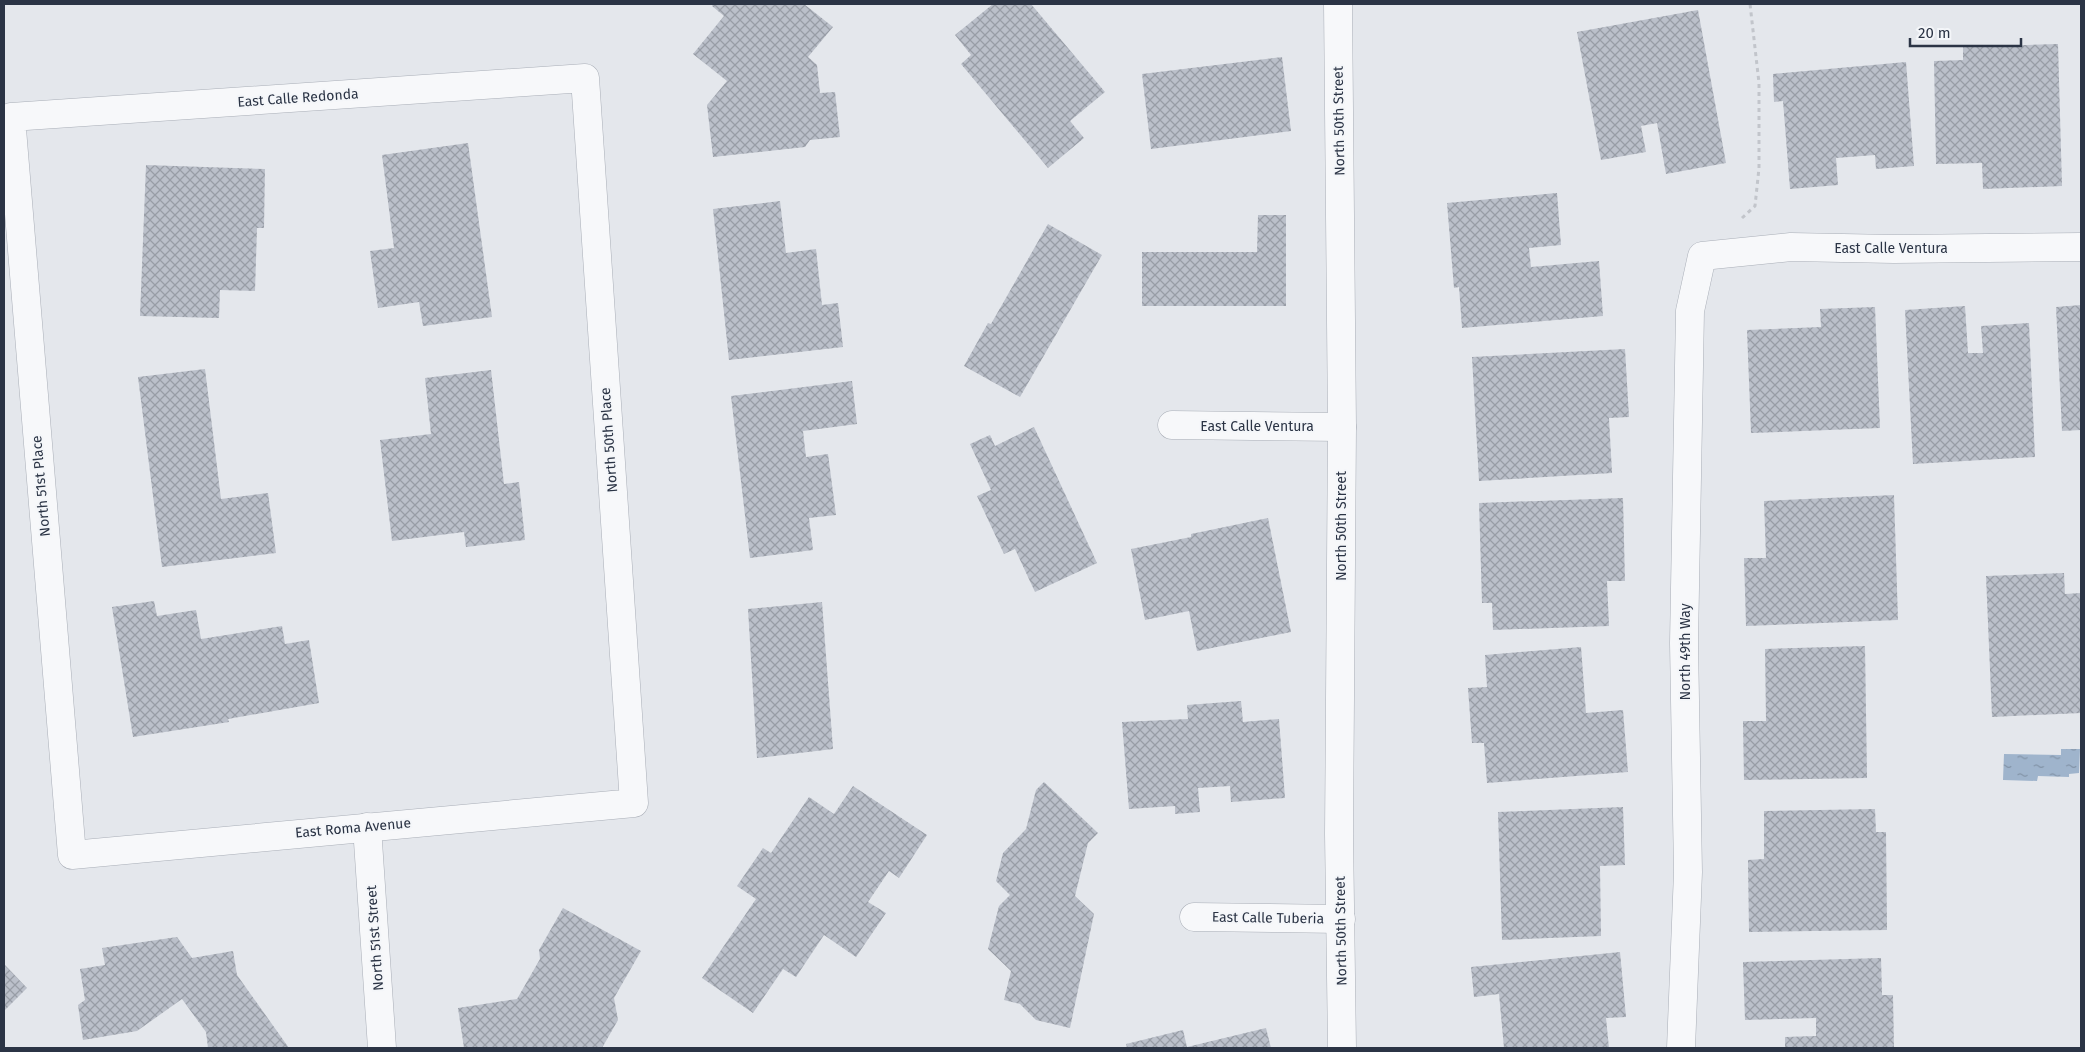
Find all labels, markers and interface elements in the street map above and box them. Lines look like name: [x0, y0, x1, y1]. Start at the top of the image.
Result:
scale bar: [1910, 15, 2021, 47]
text: 20 m: [1918, 24, 1951, 42]
street label: North 50th Street: [1330, 65, 1348, 176]
street label: East Calle Redonda: [237, 85, 359, 111]
street label: East Calle Ventura: [1834, 240, 1948, 257]
street label: North 50th Place: [597, 387, 621, 493]
street label: East Calle Ventura: [1200, 418, 1314, 435]
street label: North 51st Place: [28, 435, 54, 537]
street label: North 50th Street: [1333, 470, 1350, 581]
street label: North 49th Way: [1677, 603, 1694, 701]
street label: East Roma Avenue: [294, 814, 412, 842]
street label: North 50th Street: [1332, 875, 1350, 986]
street label: North 51st Street: [363, 884, 387, 991]
street label: East Calle Tuberia: [1212, 909, 1324, 927]

